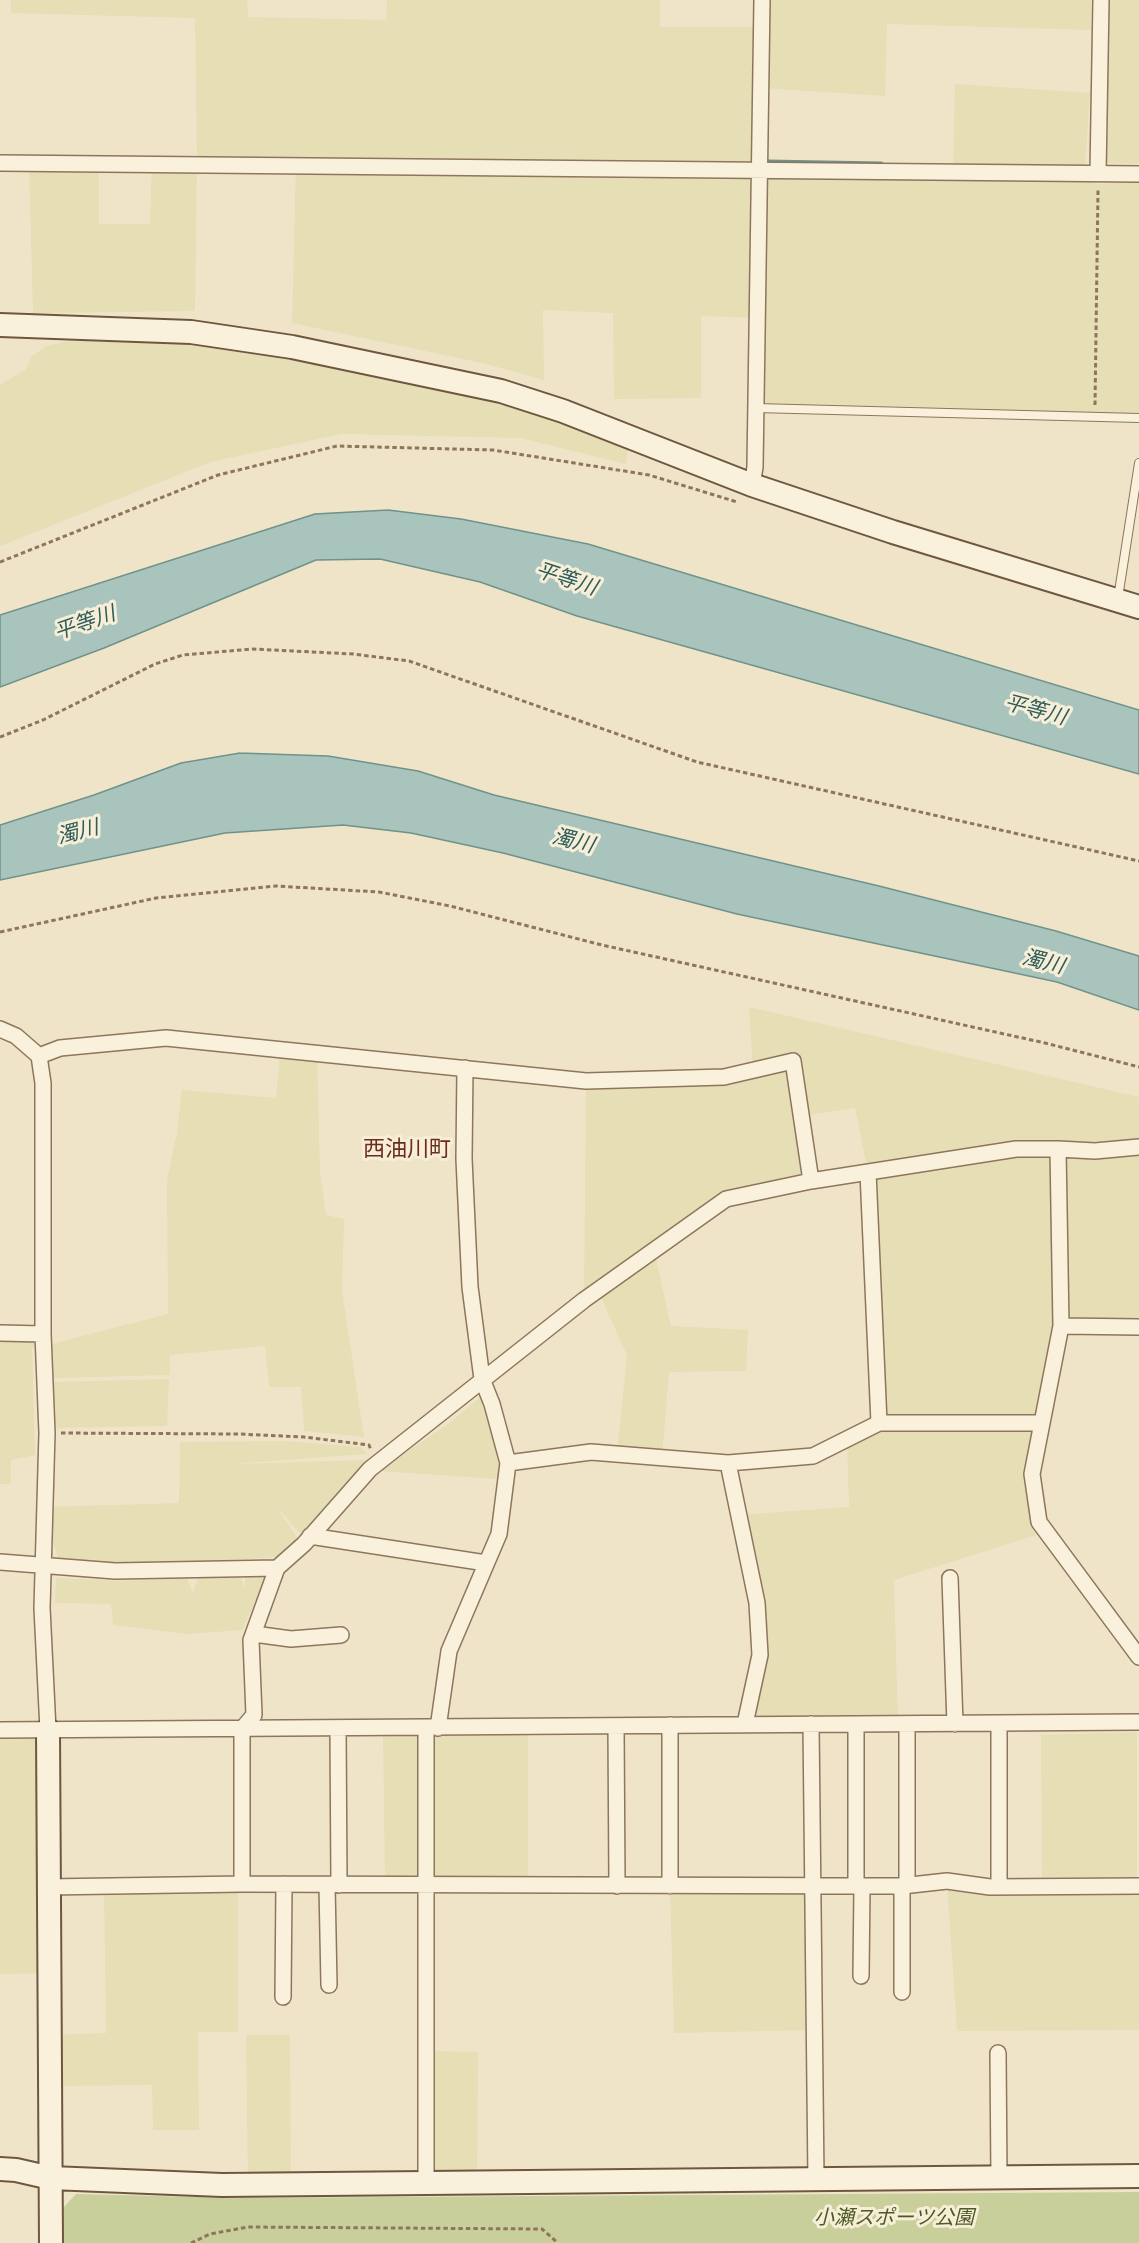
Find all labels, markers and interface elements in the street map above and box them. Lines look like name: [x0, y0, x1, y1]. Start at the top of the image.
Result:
water label: 平等川: [532, 558, 600, 602]
water label: 平等川: [51, 602, 119, 646]
water label: 平等川: [1001, 691, 1069, 731]
water label: 濁川: [55, 816, 101, 850]
water label: 濁川: [550, 825, 596, 859]
water label: 濁川: [1020, 946, 1066, 980]
district label: 西油川町: [363, 1137, 451, 1163]
park label: 小瀬スポーツ公園: [814, 2207, 974, 2231]

